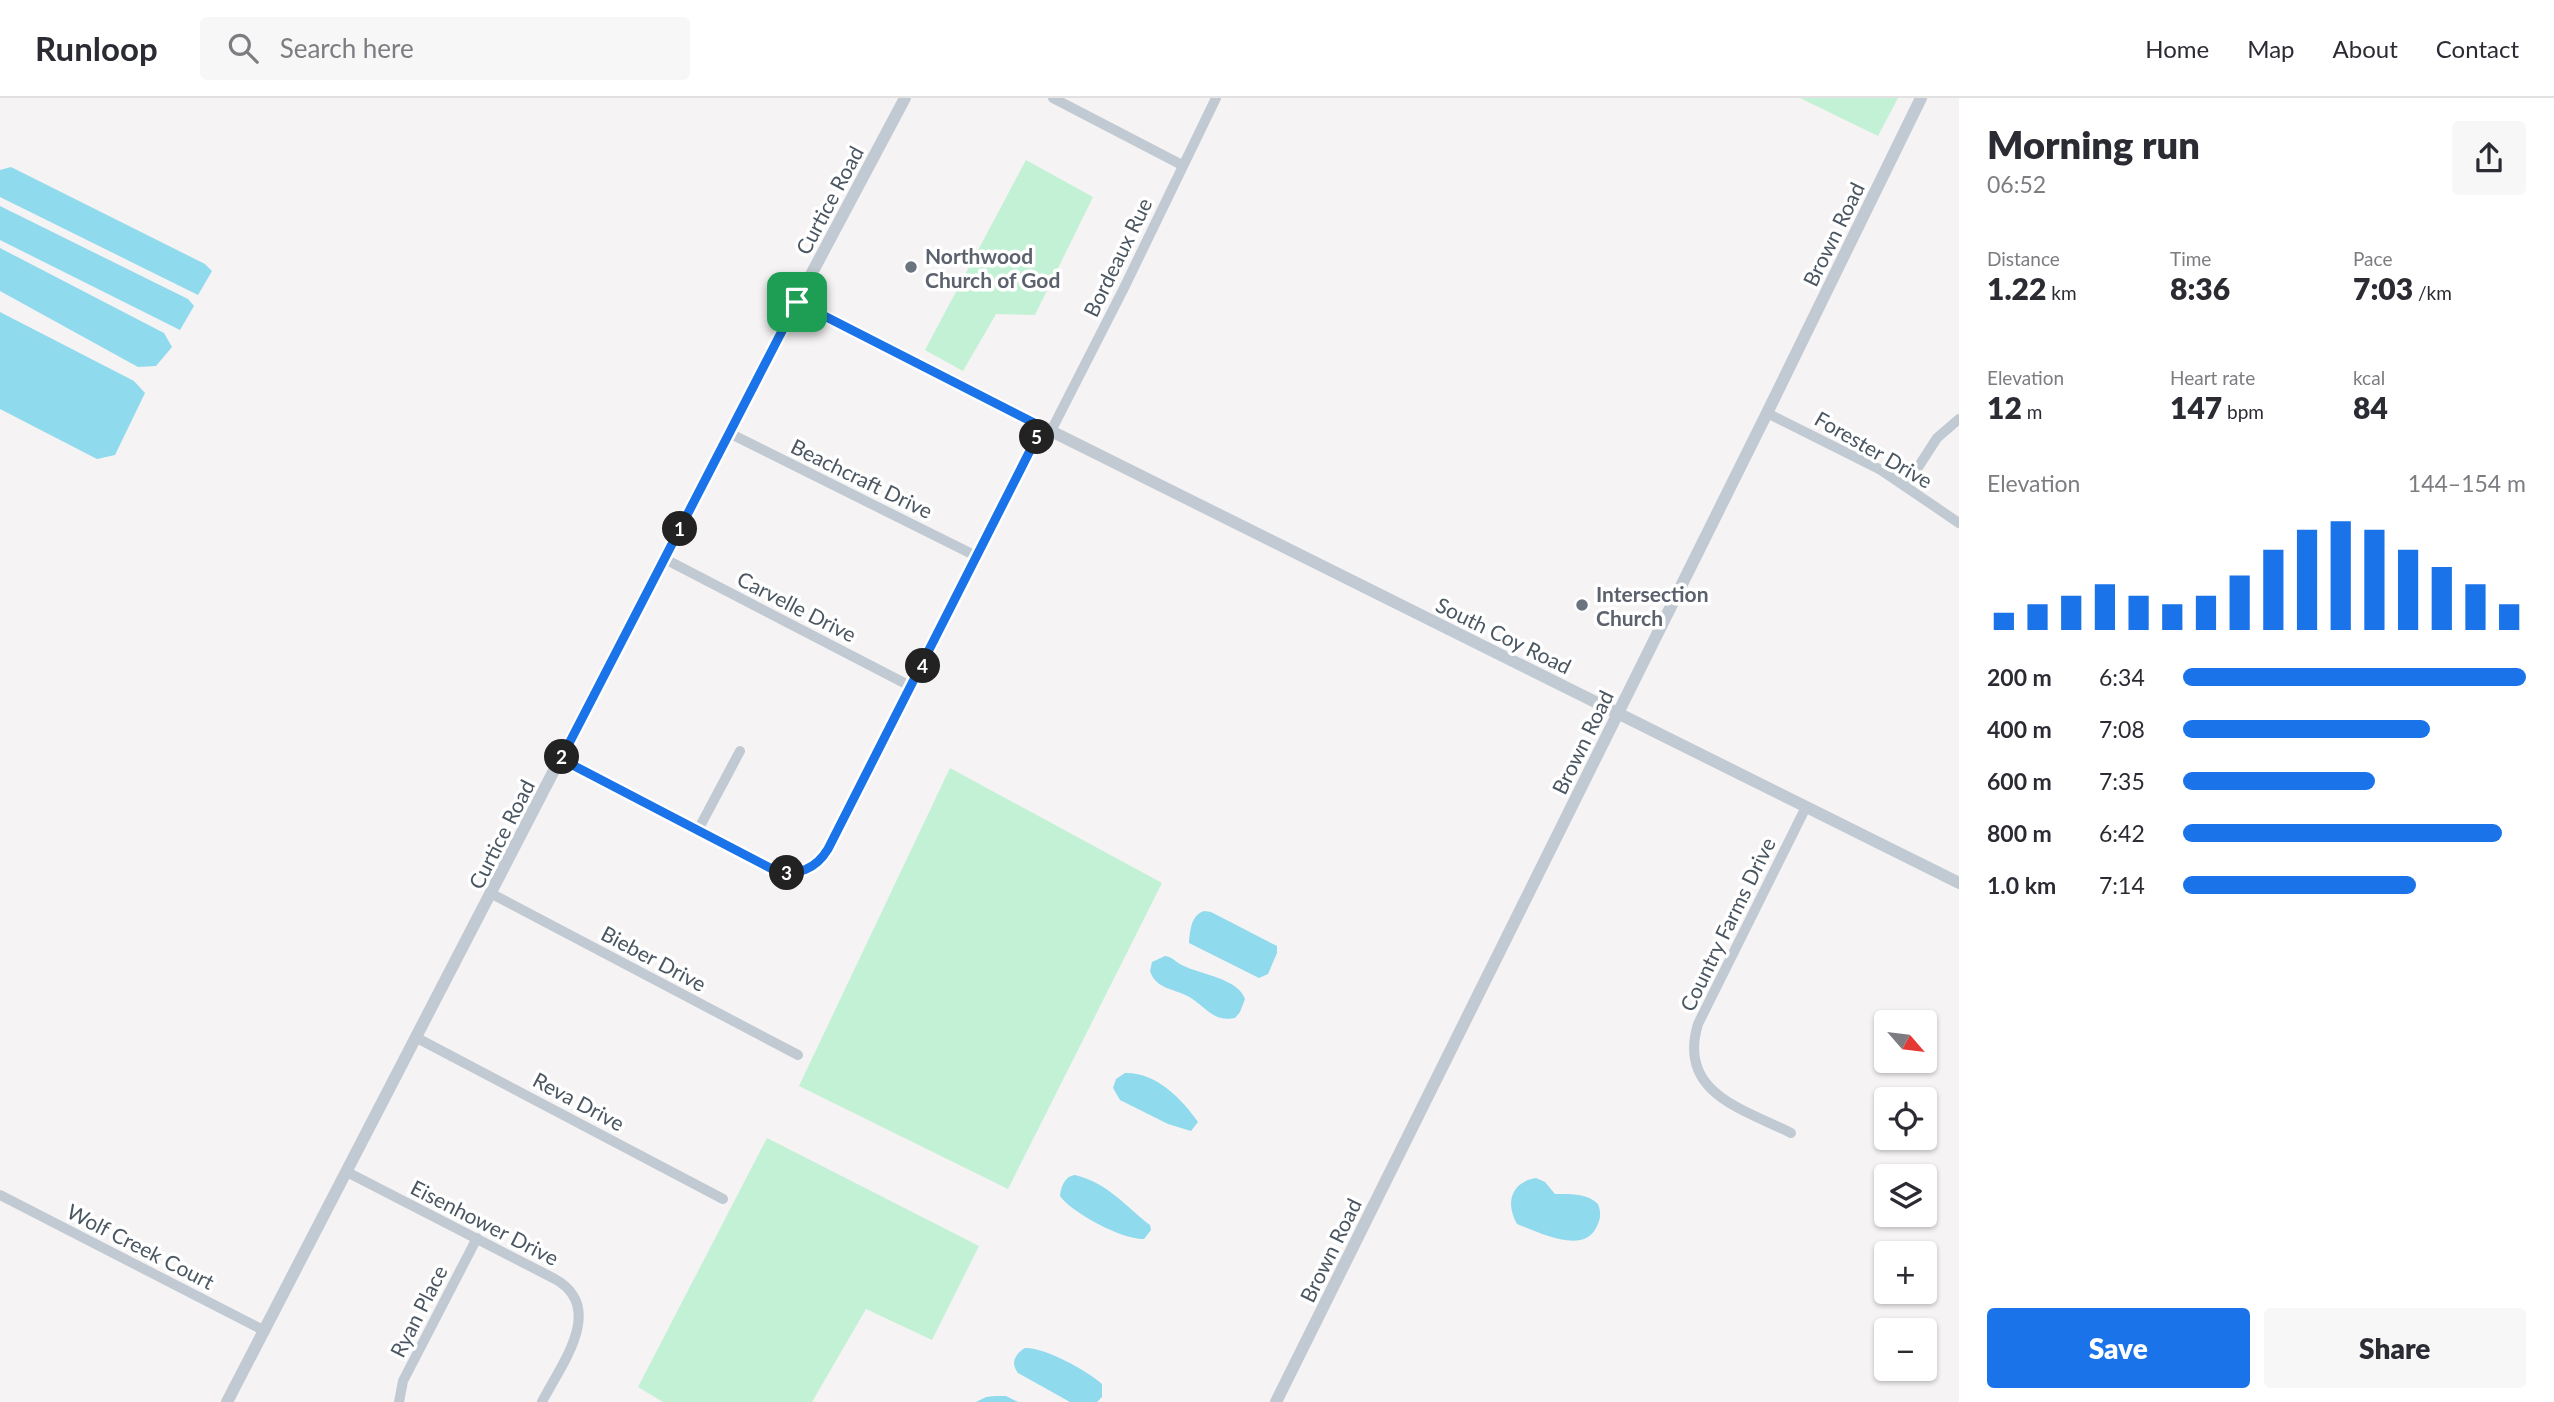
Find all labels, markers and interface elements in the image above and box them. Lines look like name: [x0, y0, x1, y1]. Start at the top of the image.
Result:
search box: [200, 17, 690, 80]
text: Runloop: [35, 28, 158, 68]
icon: search: [224, 29, 262, 67]
text: Search here: [280, 32, 414, 64]
text: Home: [2145, 34, 2209, 63]
text: Map: [2247, 34, 2295, 63]
text: About: [2333, 34, 2398, 63]
text: Contact: [2436, 34, 2519, 63]
text: Morning run: [1987, 121, 2200, 167]
button: share: [2452, 121, 2526, 195]
street label: Curtice Road: [790, 142, 868, 258]
text: 06:52: [1987, 170, 2046, 198]
street label: Brown Road: [1797, 178, 1869, 290]
street label: Bordeaux Rue: [1078, 194, 1156, 320]
place label: Northwood Church of God: [925, 243, 1060, 292]
text: Distance: [1987, 247, 2060, 270]
text: Time: [2170, 247, 2211, 270]
text: Pace: [2353, 247, 2392, 270]
marker: Northwood Church of God: [903, 259, 919, 275]
text: 1.22: [1987, 270, 2046, 306]
text: 8:36: [2170, 270, 2230, 306]
text: 7:03: [2353, 270, 2413, 306]
pin: [767, 272, 827, 332]
text: km: [2046, 281, 2077, 304]
text: /km: [2413, 281, 2452, 304]
icon: arrive: [778, 283, 816, 321]
text: Elevation: [1987, 366, 2064, 389]
text: Heart rate: [2170, 366, 2255, 389]
text: kcal: [2353, 366, 2385, 389]
text: 12: [1987, 389, 2022, 425]
text: 147: [2170, 389, 2222, 425]
text: 84: [2353, 389, 2388, 425]
text: m: [2022, 400, 2042, 423]
text: bpm: [2222, 400, 2264, 423]
street label: Forester Drive: [1811, 405, 1937, 493]
pin: 5: [1020, 420, 1054, 454]
text: 5: [1031, 425, 1042, 448]
street label: Beachcraft Drive: [787, 433, 937, 523]
text: Elevation: [1987, 469, 2080, 497]
text: 144–154 m: [2408, 469, 2526, 497]
pin: 1: [662, 512, 698, 546]
text: 1: [674, 517, 685, 540]
street label: Carvelle Drive: [733, 565, 861, 647]
place label: Intersection Church: [1596, 581, 1709, 630]
street label: South Coy Road: [1432, 591, 1576, 679]
marker: Intersection Church: [1574, 597, 1590, 613]
pin: 4: [906, 648, 940, 684]
text: 4: [917, 654, 928, 677]
text: 200 m: [1987, 663, 2052, 691]
text: 6:34: [2099, 663, 2145, 691]
street label: Brown Road: [1546, 686, 1618, 798]
text: 400 m: [1987, 715, 2052, 743]
text: 7:08: [2099, 715, 2145, 743]
pin: 2: [544, 740, 580, 774]
text: 2: [556, 745, 567, 768]
text: 600 m: [1987, 767, 2052, 795]
text: 7:35: [2099, 767, 2145, 795]
street label: Curtice Road: [463, 775, 539, 893]
text: 800 m: [1987, 819, 2052, 847]
text: 6:42: [2099, 819, 2145, 847]
street label: Country Farms Drive: [1674, 833, 1780, 1015]
pin: 3: [770, 856, 804, 890]
text: 3: [781, 861, 792, 884]
text: 1.0 km: [1987, 871, 2056, 899]
text: 7:14: [2099, 871, 2145, 899]
street label: Bieber Drive: [597, 920, 711, 996]
north arrow: [1874, 1010, 1937, 1073]
map controls: [1874, 1010, 1937, 1381]
street label: Reva Drive: [529, 1067, 629, 1135]
button: locate: [1874, 1087, 1937, 1150]
button: layers: [1874, 1164, 1937, 1227]
street label: Eisenhower Drive: [407, 1174, 563, 1270]
street label: Brown Road: [1294, 1194, 1366, 1306]
street label: Wolf Creek Court: [63, 1198, 219, 1294]
button: +: [1874, 1241, 1937, 1304]
street label: Ryan Place: [384, 1261, 452, 1361]
button: Save: [1987, 1308, 2250, 1388]
button: Share: [2264, 1308, 2526, 1388]
button: −: [1874, 1318, 1937, 1381]

